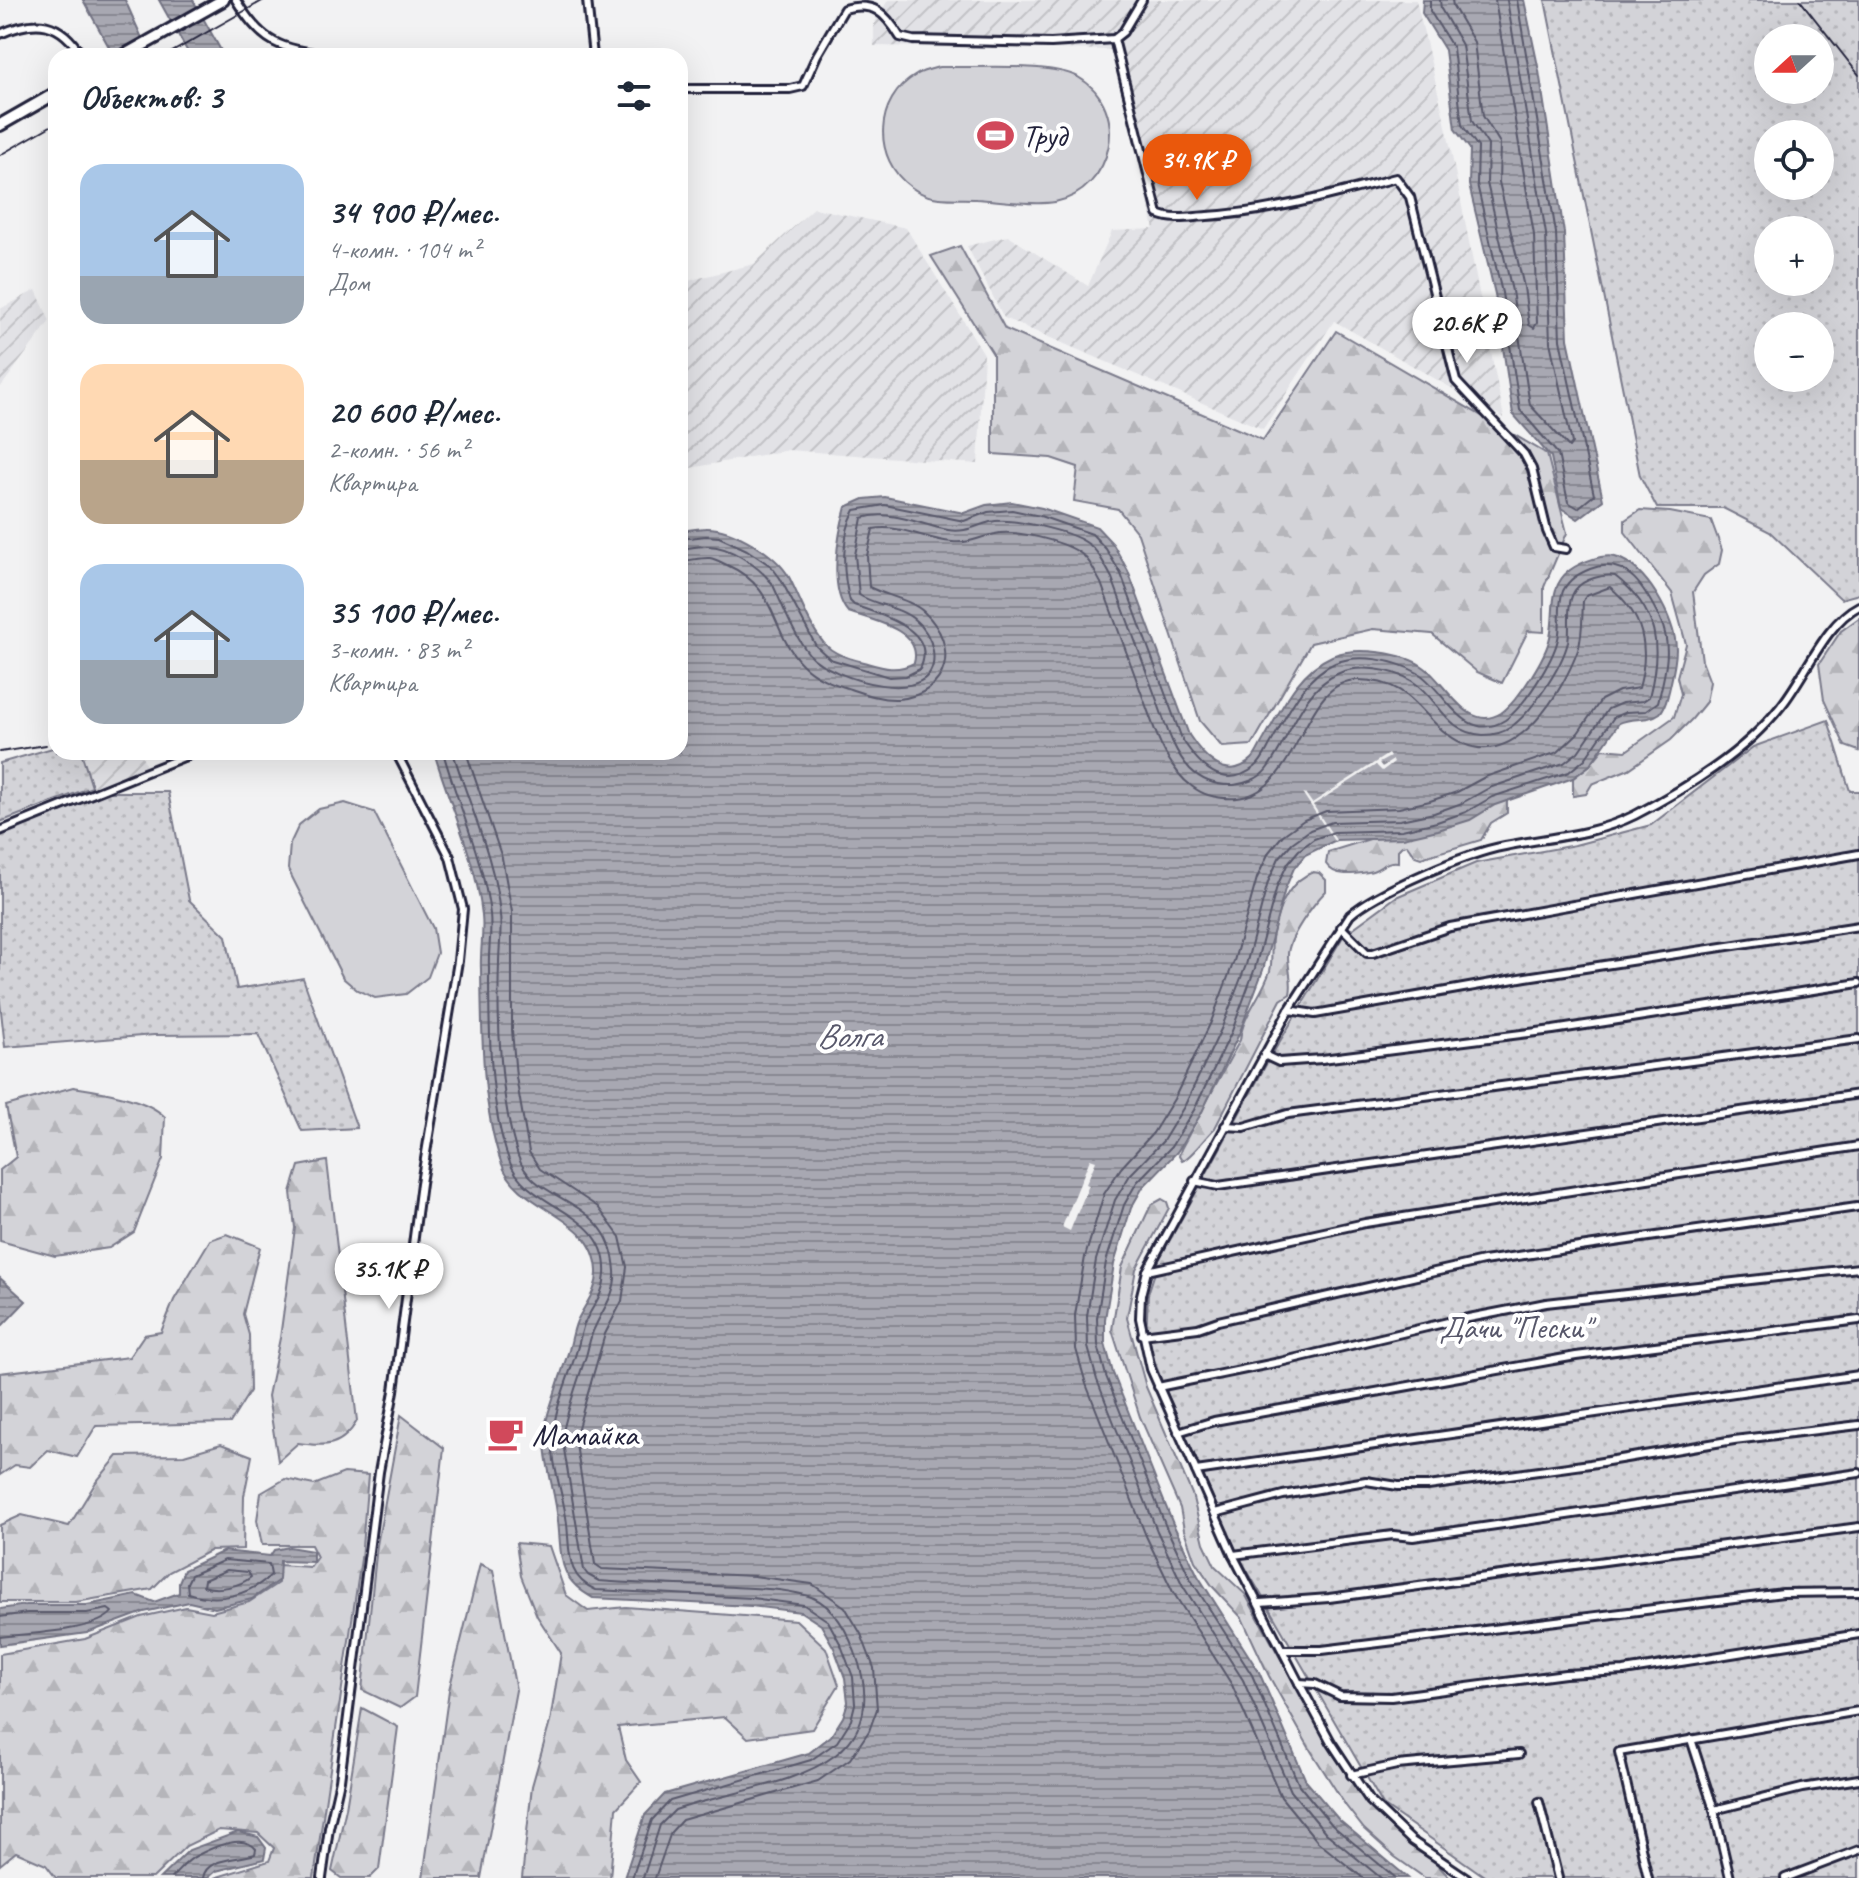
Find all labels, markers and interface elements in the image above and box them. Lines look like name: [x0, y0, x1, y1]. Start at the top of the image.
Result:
north arrow: [1754, 24, 1834, 104]
map controls: [1754, 24, 1834, 392]
icon: filters: [612, 74, 656, 118]
text: Объектов: 3: [80, 75, 222, 118]
place label: Труд: [1022, 115, 1069, 156]
sports icon: Труд: [977, 116, 1015, 154]
button: locate: [1754, 120, 1834, 200]
pin: 34.9K ₽: [1123, 134, 1271, 202]
text: 34.9K ₽: [1161, 143, 1233, 176]
text: 34 900 ₽/мес.: [328, 190, 499, 233]
icon: home: [144, 196, 240, 292]
button: +: [1754, 216, 1834, 296]
text: 4-комн. · 104 m²: [328, 233, 480, 266]
text: Дом: [328, 266, 370, 299]
pin: 20.6K ₽: [1393, 297, 1541, 365]
text: 20.6K ₽: [1430, 306, 1504, 339]
button: −: [1754, 312, 1834, 392]
text: 20 600 ₽/мес.: [328, 390, 500, 433]
icon: home: [144, 396, 240, 492]
text: 2-комн. · 56 m²: [328, 433, 468, 466]
text: Квартира: [328, 466, 417, 499]
text: 35 100 ₽/мес.: [328, 590, 499, 633]
icon: home: [144, 596, 240, 692]
text: 3-комн. · 83 m²: [328, 633, 468, 666]
text: Квартира: [328, 666, 417, 699]
water label: Волга: [817, 1014, 885, 1057]
pin: 35.1K ₽: [315, 1243, 463, 1311]
text: 35.1K ₽: [353, 1252, 425, 1285]
park label: Дачи "Пески": [1439, 1307, 1597, 1348]
place label: Мамайка: [532, 1414, 640, 1455]
cafe icon: Мамайка: [487, 1415, 525, 1453]

